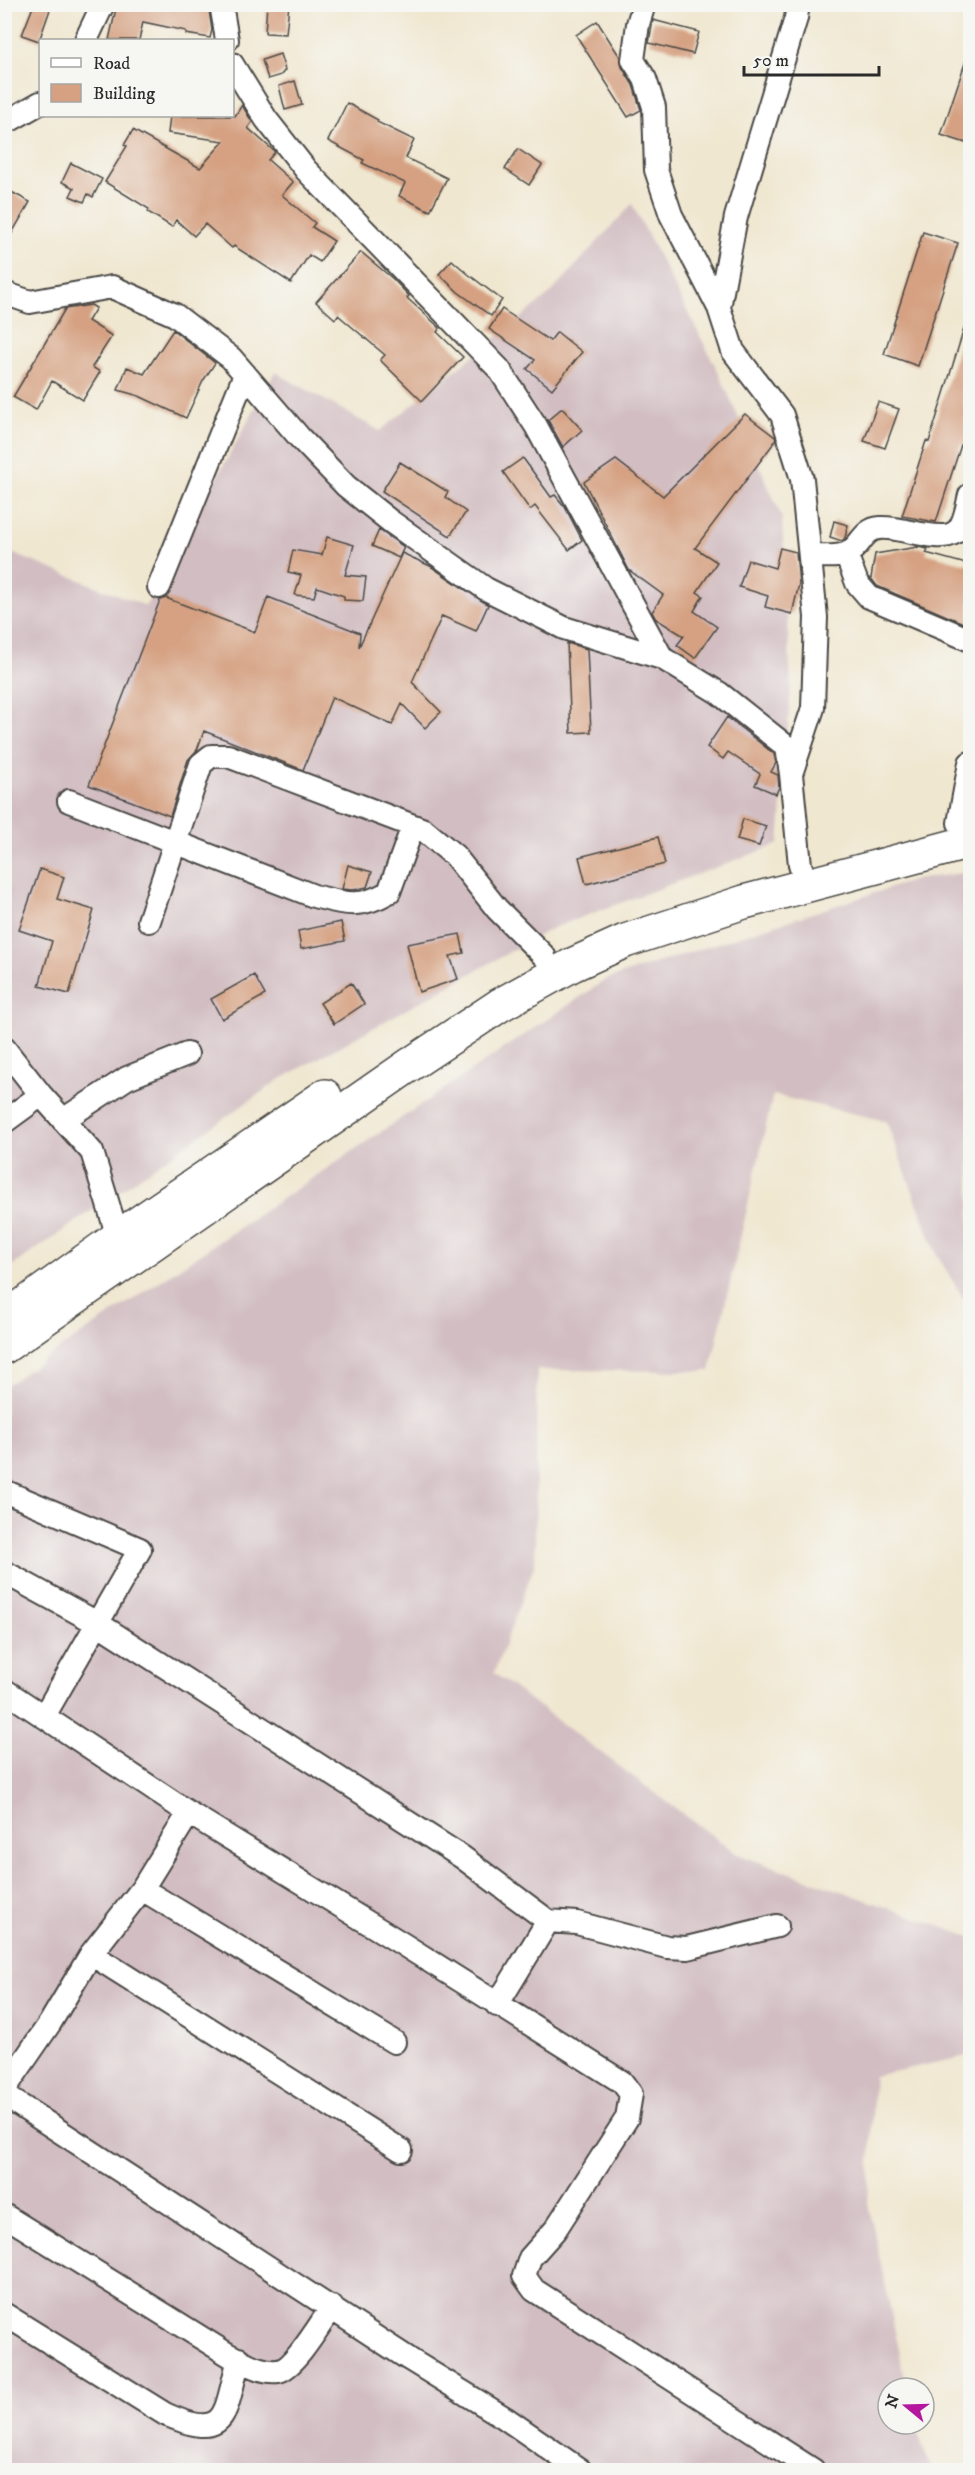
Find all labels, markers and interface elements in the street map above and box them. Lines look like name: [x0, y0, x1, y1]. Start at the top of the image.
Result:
legend: [39, 39, 234, 117]
scale bar: [744, 39, 879, 77]
text: 50 m: [753, 50, 789, 72]
text: Road: [93, 53, 130, 75]
text: Building: [93, 83, 155, 105]
north arrow: [876, 2376, 936, 2436]
text: N: [881, 2392, 904, 2411]

